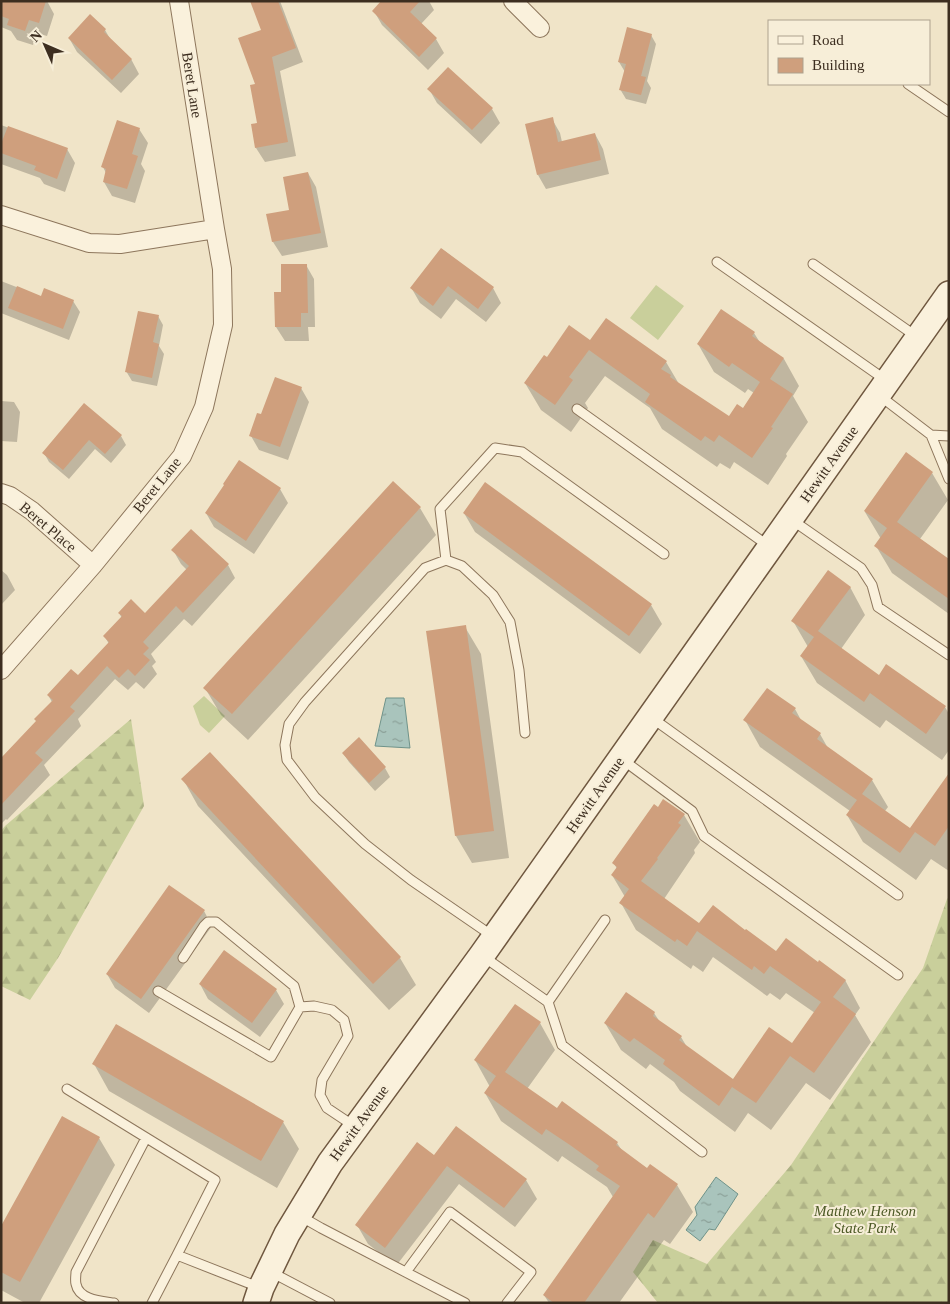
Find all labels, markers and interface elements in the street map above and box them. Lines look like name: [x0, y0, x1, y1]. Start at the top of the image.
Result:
north arrow: [20, 20, 70, 70]
legend: [768, 20, 930, 85]
text: N: [27, 27, 45, 45]
text: Road: [812, 32, 844, 48]
street label: Beret Lane: [179, 51, 205, 119]
text: Building: [812, 57, 865, 73]
street label: Hewitt Avenue: [797, 423, 861, 505]
street label: Beret Lane: [130, 454, 184, 516]
street label: Beret Place: [17, 499, 80, 555]
street label: Hewitt Avenue: [563, 754, 627, 836]
street label: Hewitt Avenue: [326, 1082, 392, 1164]
park label: Matthew Henson State Park: [813, 1203, 916, 1236]

